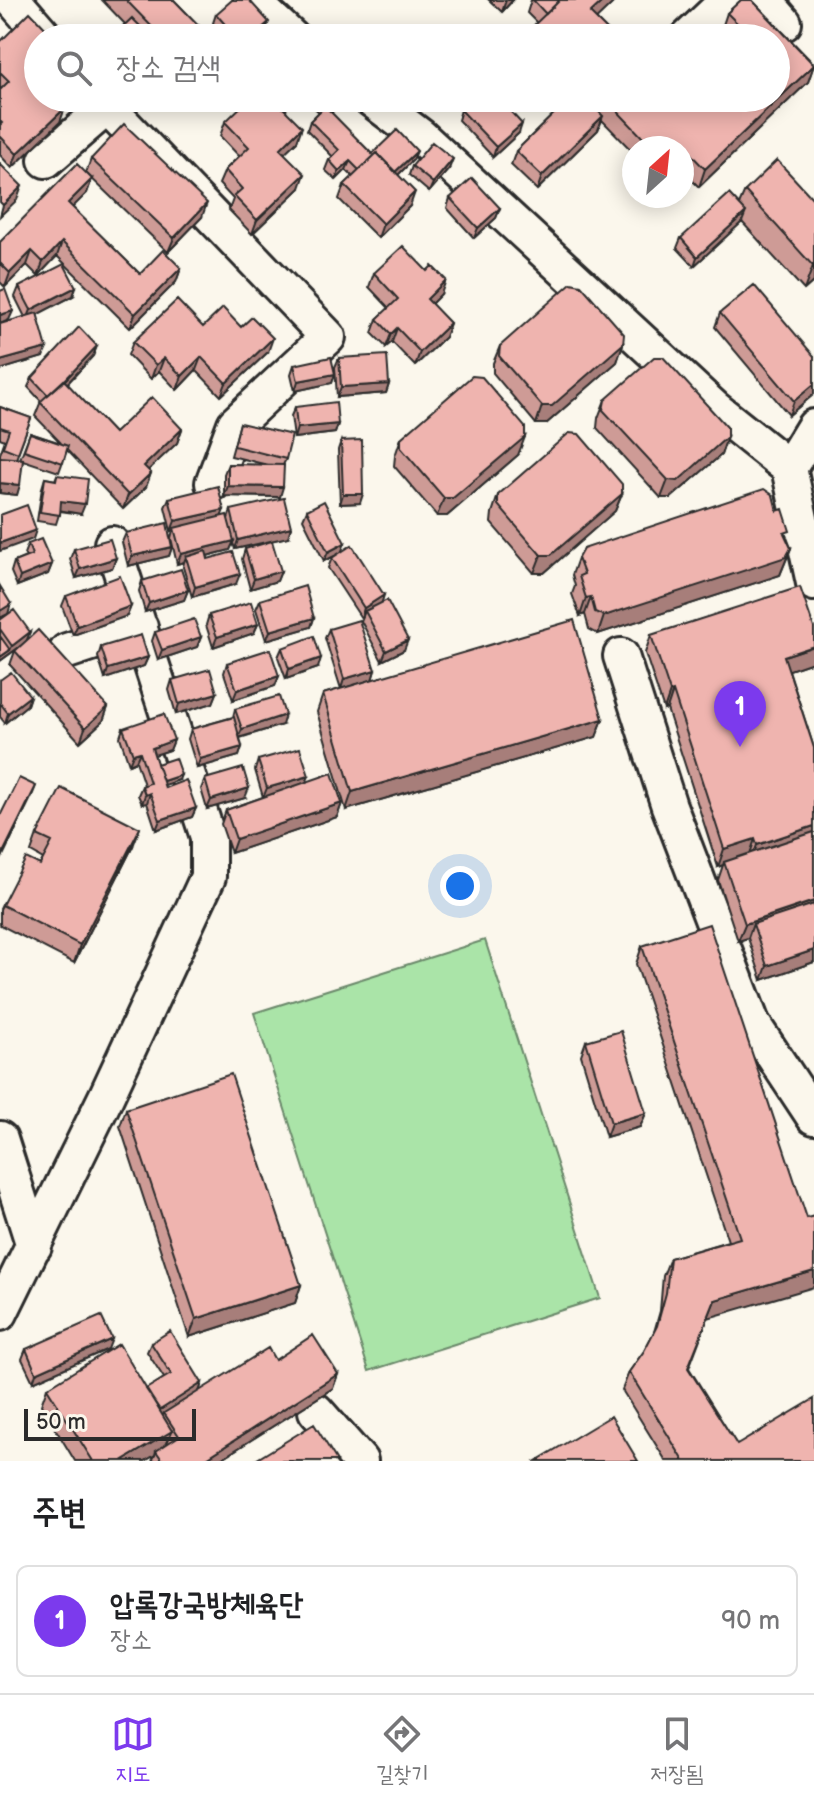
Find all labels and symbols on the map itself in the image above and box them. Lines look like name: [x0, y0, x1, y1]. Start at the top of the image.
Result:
north arrow: [622, 136, 694, 208]
pin: 1: [714, 681, 766, 747]
your location: [440, 866, 480, 906]
scale bar: [24, 1405, 196, 1441]

